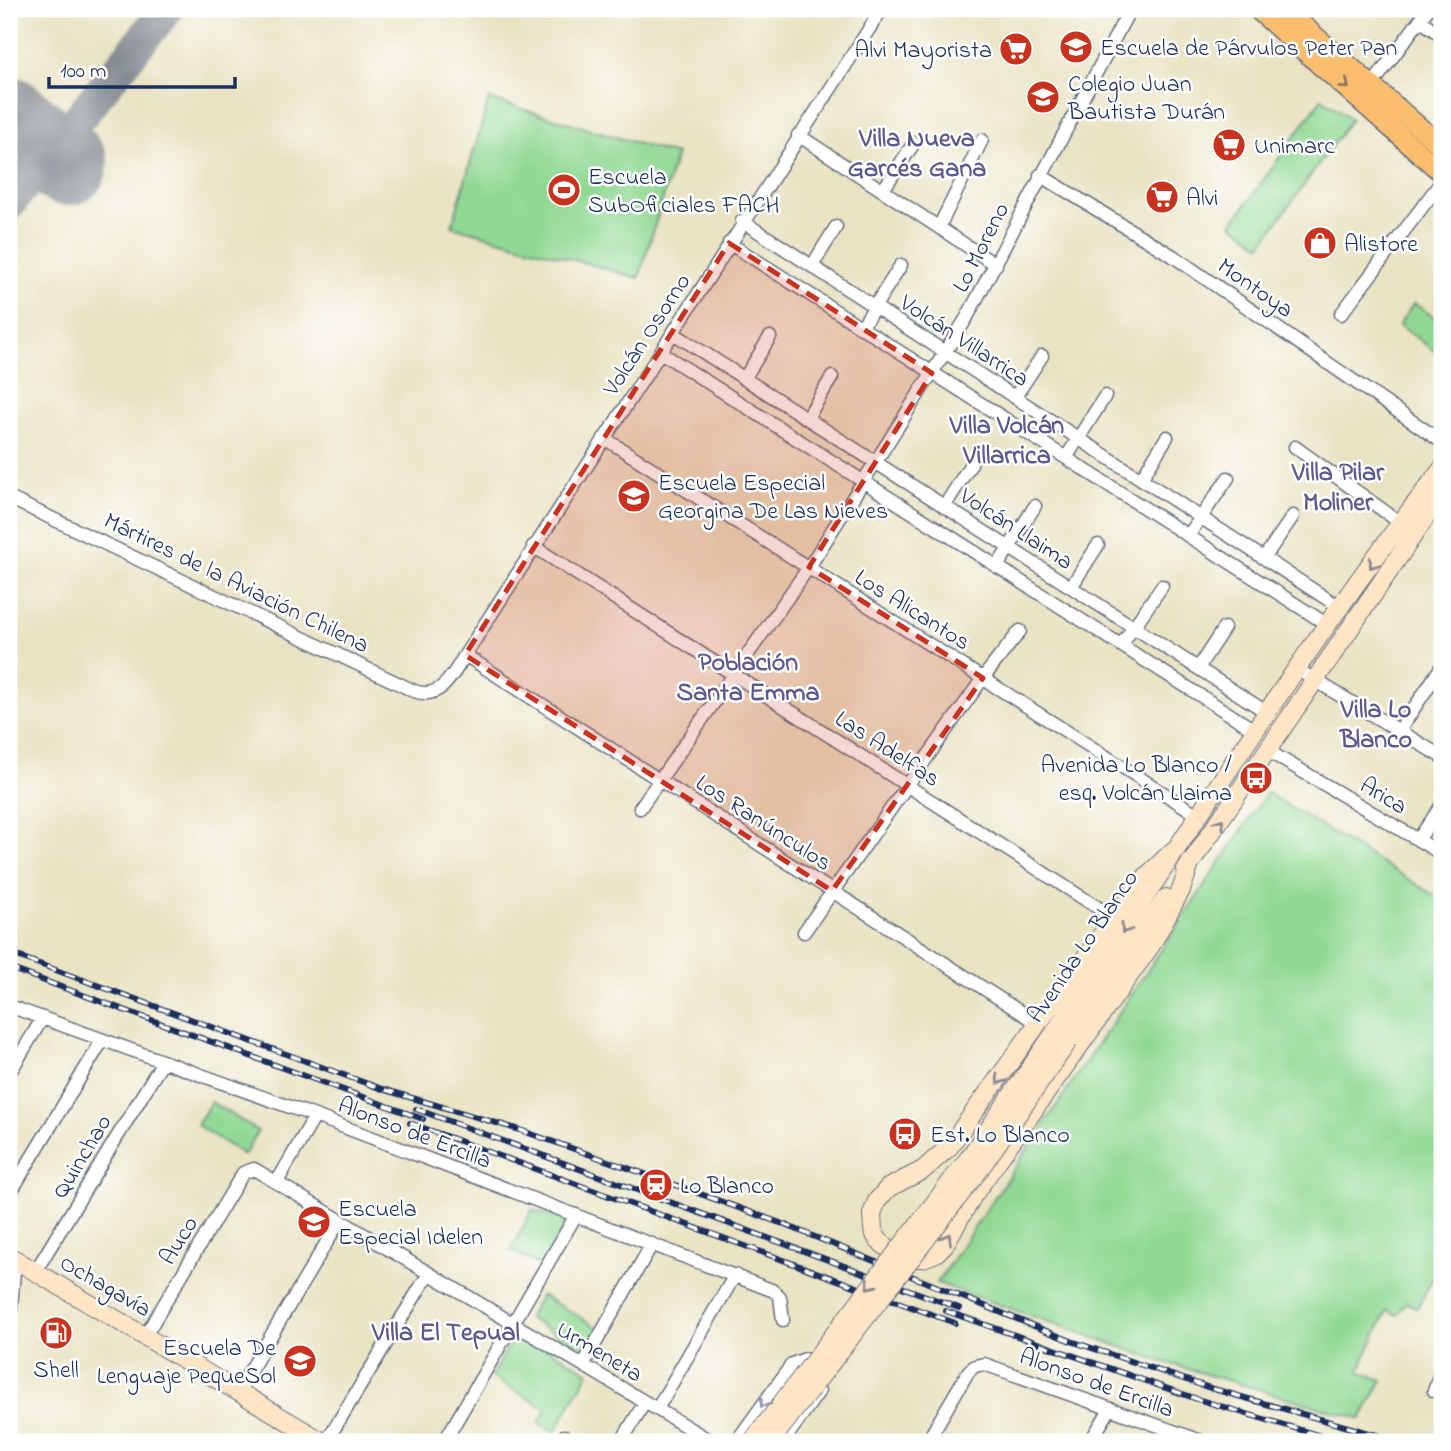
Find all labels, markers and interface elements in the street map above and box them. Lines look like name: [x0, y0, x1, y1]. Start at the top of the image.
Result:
school or university icon: Escuela de Párvulos Peter Pan: [1057, 28, 1095, 66]
supermarket icon: Alvi Mayorista: [997, 30, 1035, 68]
place label: Escuela de Párvulos Peter Pan: [1100, 32, 1397, 67]
place label: Alvi Mayorista: [855, 34, 992, 70]
scale bar: [49, 46, 234, 90]
text: 100 m: [60, 57, 106, 87]
place label: Colegio Juan Bautista Durán: [1067, 68, 1225, 131]
one-way arrow: [1337, 77, 1350, 89]
school or university icon: Colegio Juan Bautista Durán: [1024, 78, 1062, 116]
district label: Villa Nueva Garcés Gana: [848, 121, 986, 189]
supermarket icon: Unimarc: [1210, 126, 1248, 164]
place label: Unimarc: [1254, 130, 1335, 165]
place label: Escuela SubOficiales FACH: [588, 161, 779, 224]
sports icon: Escuela SubOficiales FACH: [545, 171, 583, 209]
supermarket icon: Alvi: [1143, 178, 1181, 216]
place label: Alvi: [1186, 182, 1218, 217]
street label: Lo Moreno: [945, 197, 1020, 299]
shop icon: Alistore: [1301, 224, 1339, 262]
place label: Alistore: [1344, 228, 1418, 263]
street label: Montoya: [1209, 250, 1300, 329]
street label: Volcán Osorno: [595, 267, 701, 404]
street label: Volcán Villarrica: [891, 286, 1035, 397]
district label: Villa Volcán Villarrica: [949, 408, 1064, 476]
district label: Villa Pilar Moliner: [1291, 455, 1385, 523]
place label: Escuela Especial Georgina De Las Nieves: [658, 467, 888, 530]
school or university icon: Escuela Especial Georgina De Las Nieves: [615, 477, 653, 515]
street label: Volcán Llaima: [951, 480, 1079, 580]
street label: Mártires de la Aviación Chilena: [97, 505, 374, 664]
one-way arrow: [1369, 556, 1381, 568]
street label: Los Alicantos: [847, 562, 976, 661]
district label: Población Santa Emma: [677, 645, 819, 713]
district label: Villa Lo Blanco: [1339, 692, 1412, 760]
street label: Las Adelfas: [827, 703, 946, 797]
place label: Avenida Lo Blanco / esq. Volcán Llaima: [1040, 749, 1233, 812]
bus stop icon: Avenida Lo Blanco / esq. Volcán Llaima: [1237, 759, 1275, 797]
street label: Los Ranúnculos: [688, 767, 838, 881]
street label: Arica: [1352, 769, 1413, 825]
one-way arrow: [1212, 818, 1224, 831]
street label: Avenida Lo Blanco: [1020, 864, 1148, 1031]
one-way arrow: [1120, 921, 1133, 934]
one-way arrow: [996, 1072, 1008, 1085]
street label: Alonso de Ercilla: [332, 1089, 496, 1180]
street label: Quinchao: [44, 1109, 122, 1206]
bus stop icon: Est. Lo Blanco: [886, 1115, 924, 1153]
place label: Est. Lo Blanco: [930, 1119, 1070, 1154]
station icon: Lo Blanco: [637, 1166, 675, 1204]
place label: Lo Blanco: [680, 1170, 774, 1205]
place label: Escuela Especial Idelen: [338, 1193, 483, 1256]
school or university icon: Escuela Especial Idelen: [295, 1203, 333, 1241]
street label: Auco: [152, 1210, 208, 1272]
one-way arrow: [939, 1232, 952, 1245]
street label: Ochagavía: [52, 1247, 157, 1328]
one-way arrow: [866, 1277, 879, 1289]
fuel station icon: Shell: [37, 1314, 75, 1352]
street label: Urmeneta: [549, 1314, 649, 1393]
district label: Villa El Tepual: [371, 1315, 520, 1353]
place label: Escuela De Lenguaje PequeSol: [97, 1332, 276, 1395]
street label: Alonso de Ercilla: [1014, 1340, 1178, 1429]
school or university icon: Escuela De Lenguaje PequeSol: [281, 1342, 319, 1380]
place label: Shell: [33, 1354, 79, 1389]
one-way arrow: [760, 1395, 772, 1408]

